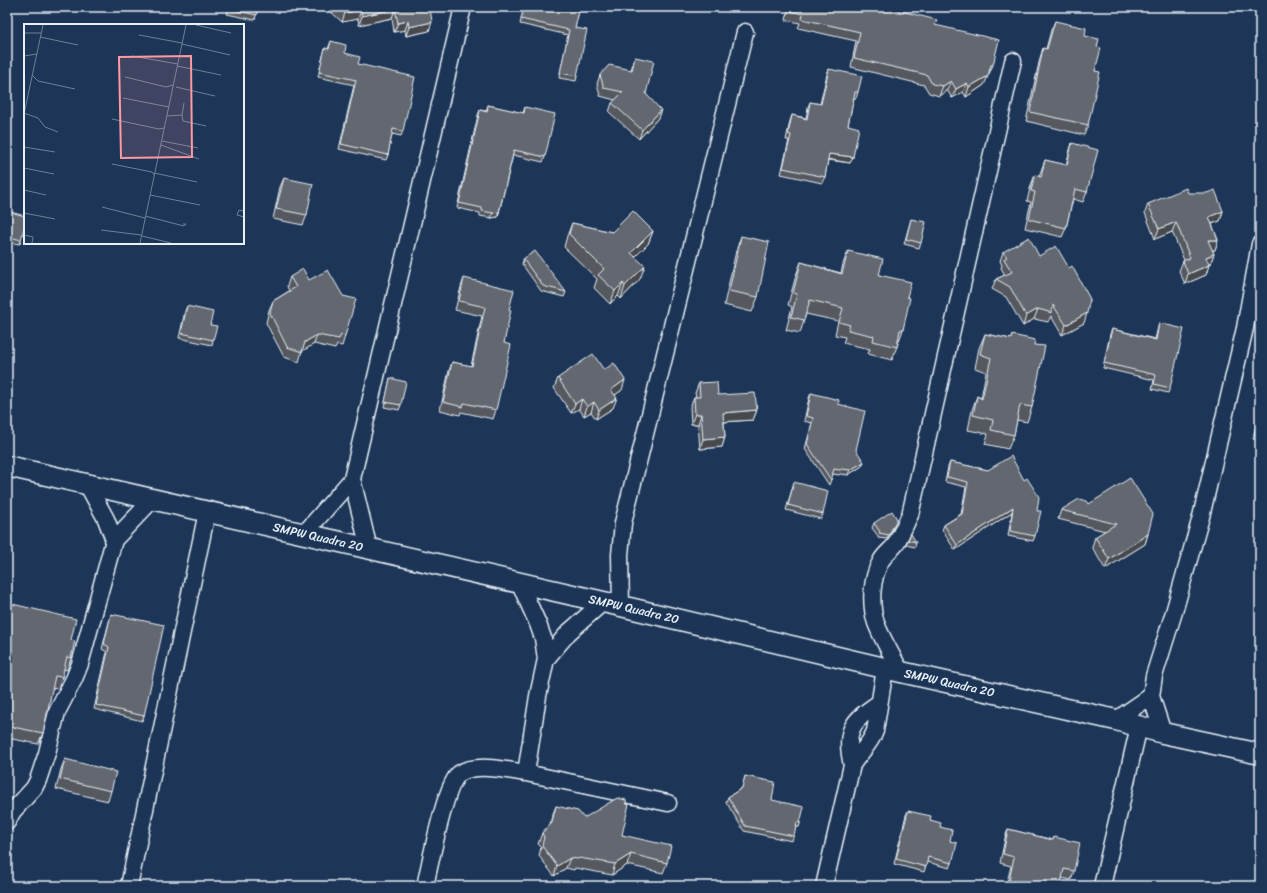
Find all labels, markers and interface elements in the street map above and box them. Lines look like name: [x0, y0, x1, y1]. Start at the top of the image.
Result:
inset map: [24, 24, 244, 244]
street label: SMPW Quadra 20: [271, 516, 366, 558]
street label: SMPW Quadra 20: [586, 588, 682, 630]
street label: SMPW Quadra 20: [902, 662, 997, 704]

